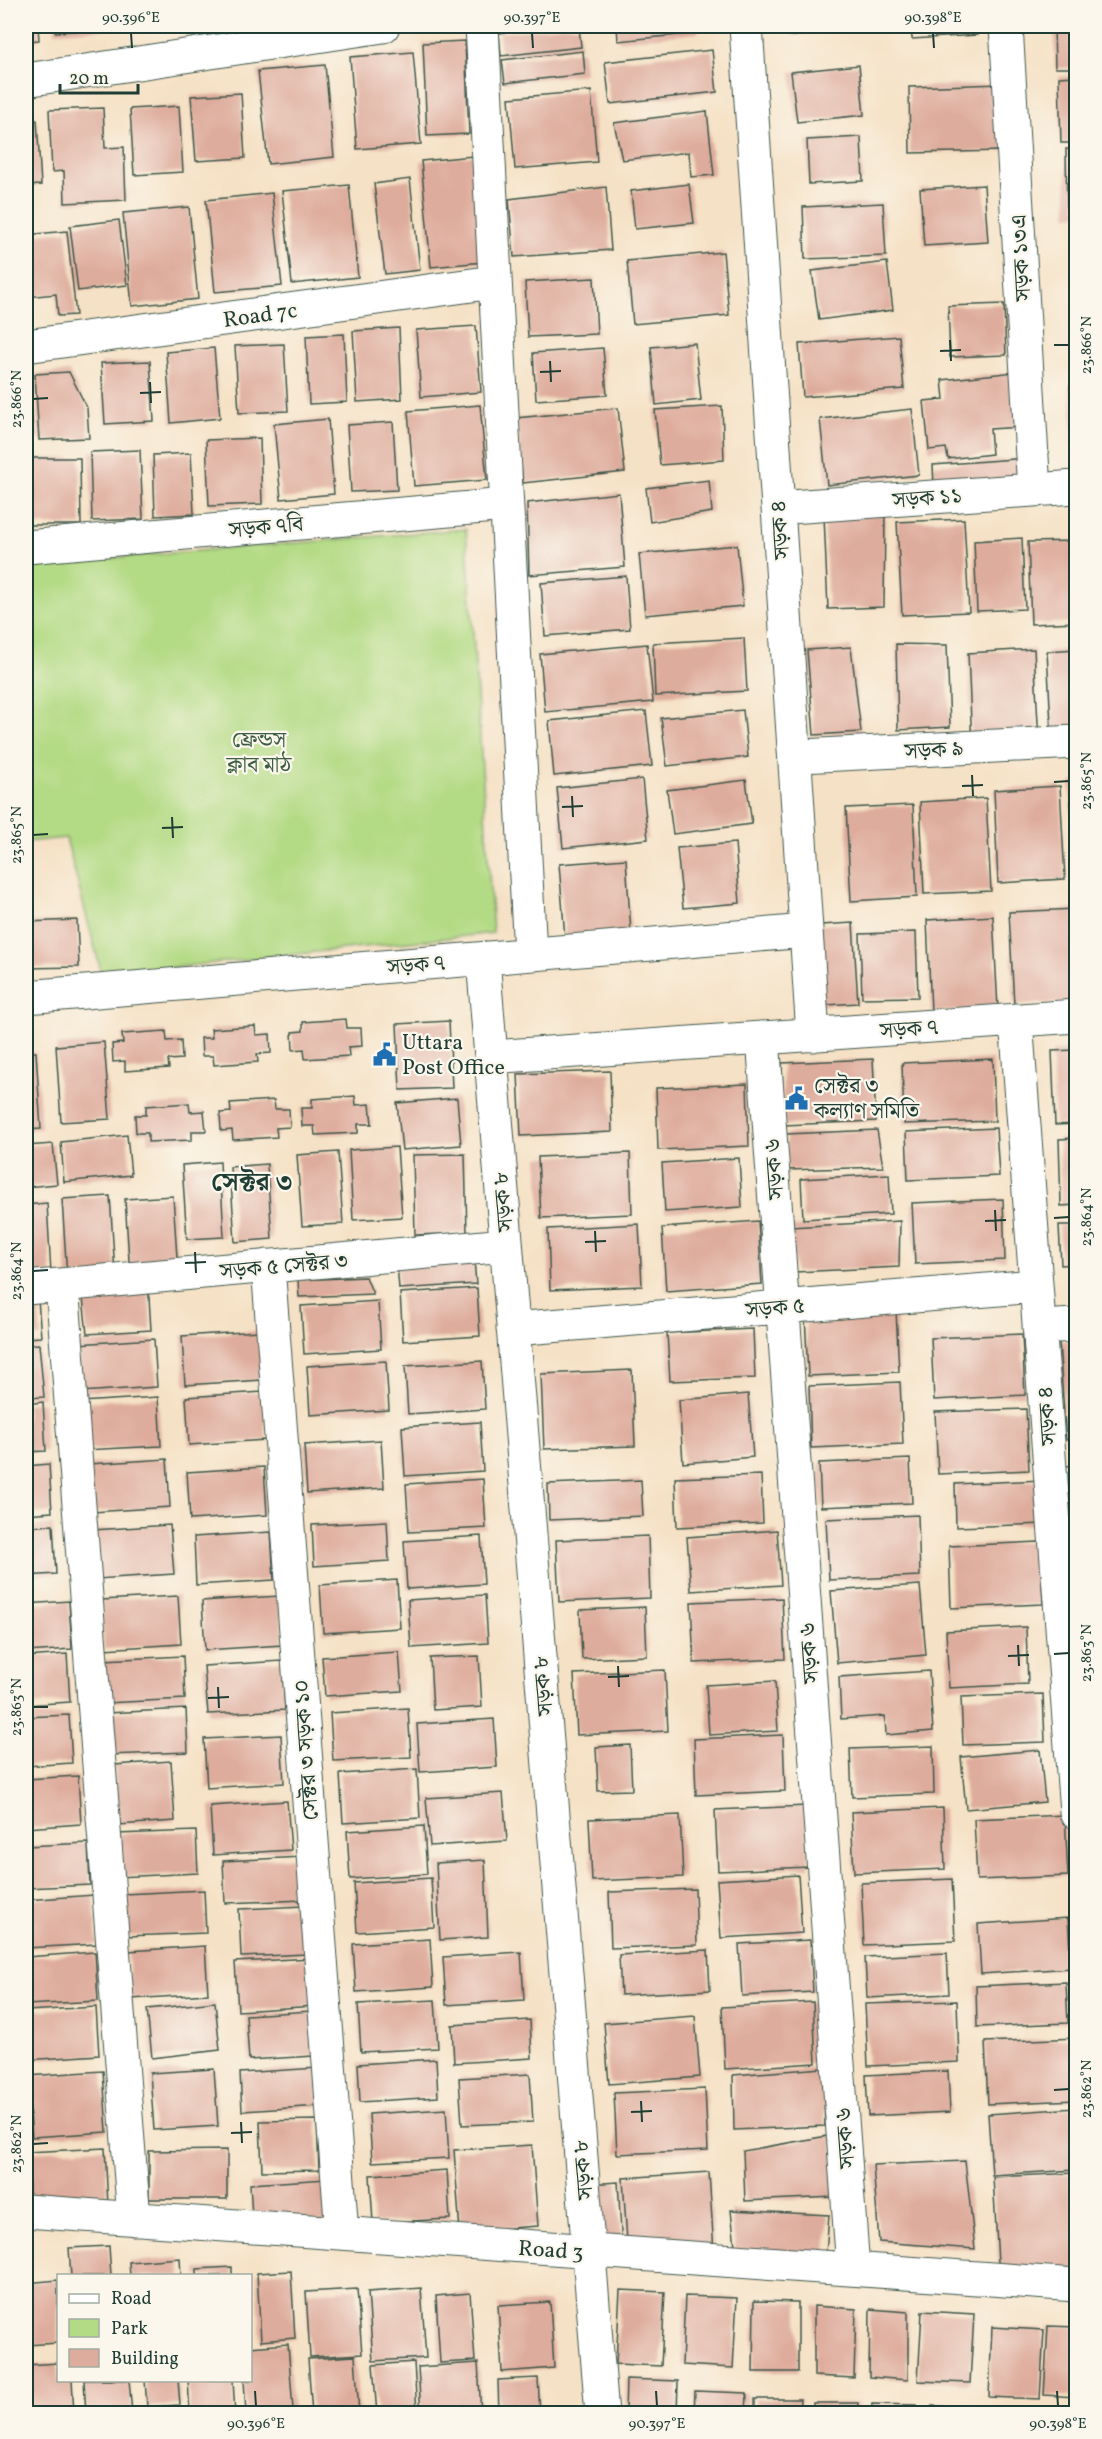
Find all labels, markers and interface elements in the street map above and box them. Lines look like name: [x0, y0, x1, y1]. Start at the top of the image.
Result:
text: 90.396°E: [102, 8, 160, 29]
text: 90.397°E: [503, 8, 561, 29]
text: 90.398°E: [904, 8, 962, 29]
scale bar: [60, 57, 138, 95]
text: 20 m: [69, 67, 109, 92]
street label: সড়ক ১৩এ: [1005, 214, 1040, 303]
street label: Road 7c: [221, 296, 300, 337]
text: 23.866°N: [1077, 316, 1098, 374]
text: 23.866°N: [7, 370, 28, 428]
street label: সড়ক ১১: [890, 482, 963, 517]
street label: সড়ক ৪: [764, 499, 799, 562]
street label: সড়ক ৭বি: [227, 510, 306, 547]
park label: ফ্রেন্ডস ক্লাব মাঠ: [225, 726, 293, 782]
street label: সড়ক ৯: [903, 734, 965, 769]
text: 23.865°N: [1077, 752, 1098, 810]
text: 23.865°N: [7, 806, 28, 864]
street label: সড়ক ৭: [385, 948, 447, 985]
street label: সড়ক ৭: [878, 1013, 940, 1048]
place label: Uttara Post Office: [402, 1028, 505, 1084]
public building icon: Uttara Post Office: [371, 1041, 397, 1067]
place label: সেক্টর ৩ কল্যাণ সমিতি: [813, 1072, 921, 1128]
public building icon: সেক্টর ৩ কল্যাণ সমিতি: [783, 1085, 809, 1111]
street label: সড়ক ৬: [758, 1137, 793, 1202]
district label: সেক্টর ৩: [211, 1165, 293, 1201]
street label: সড়ক ৮: [486, 1170, 523, 1234]
text: 23.864°N: [1077, 1188, 1098, 1246]
text: 23.864°N: [7, 1242, 28, 1300]
street label: সড়ক ৫ সেক্টর ৩: [217, 1246, 350, 1289]
street label: সড়ক ৫: [743, 1291, 806, 1328]
street label: সড়ক ৪: [1031, 1385, 1066, 1448]
street label: সড়ক ৬: [793, 1621, 828, 1686]
text: 23.863°N: [1077, 1624, 1098, 1682]
street label: সড়ক ৮: [526, 1654, 563, 1718]
text: 23.863°N: [7, 1678, 28, 1736]
street label: সেক্টর ৩ সড়ক ১০: [287, 1678, 328, 1822]
text: 23.862°N: [1077, 2060, 1098, 2118]
street label: সড়ক ৬: [829, 2106, 864, 2171]
text: 23.862°N: [7, 2115, 28, 2173]
street label: সড়ক ৮: [566, 2138, 603, 2202]
street label: Road 3: [517, 2234, 585, 2269]
legend: [57, 2274, 252, 2382]
text: Road: [111, 2287, 152, 2312]
text: Park: [111, 2317, 148, 2342]
text: Building: [111, 2347, 179, 2372]
text: 90.396°E: [227, 2414, 285, 2435]
text: 90.397°E: [628, 2414, 686, 2435]
text: 90.398°E: [1029, 2414, 1087, 2435]

